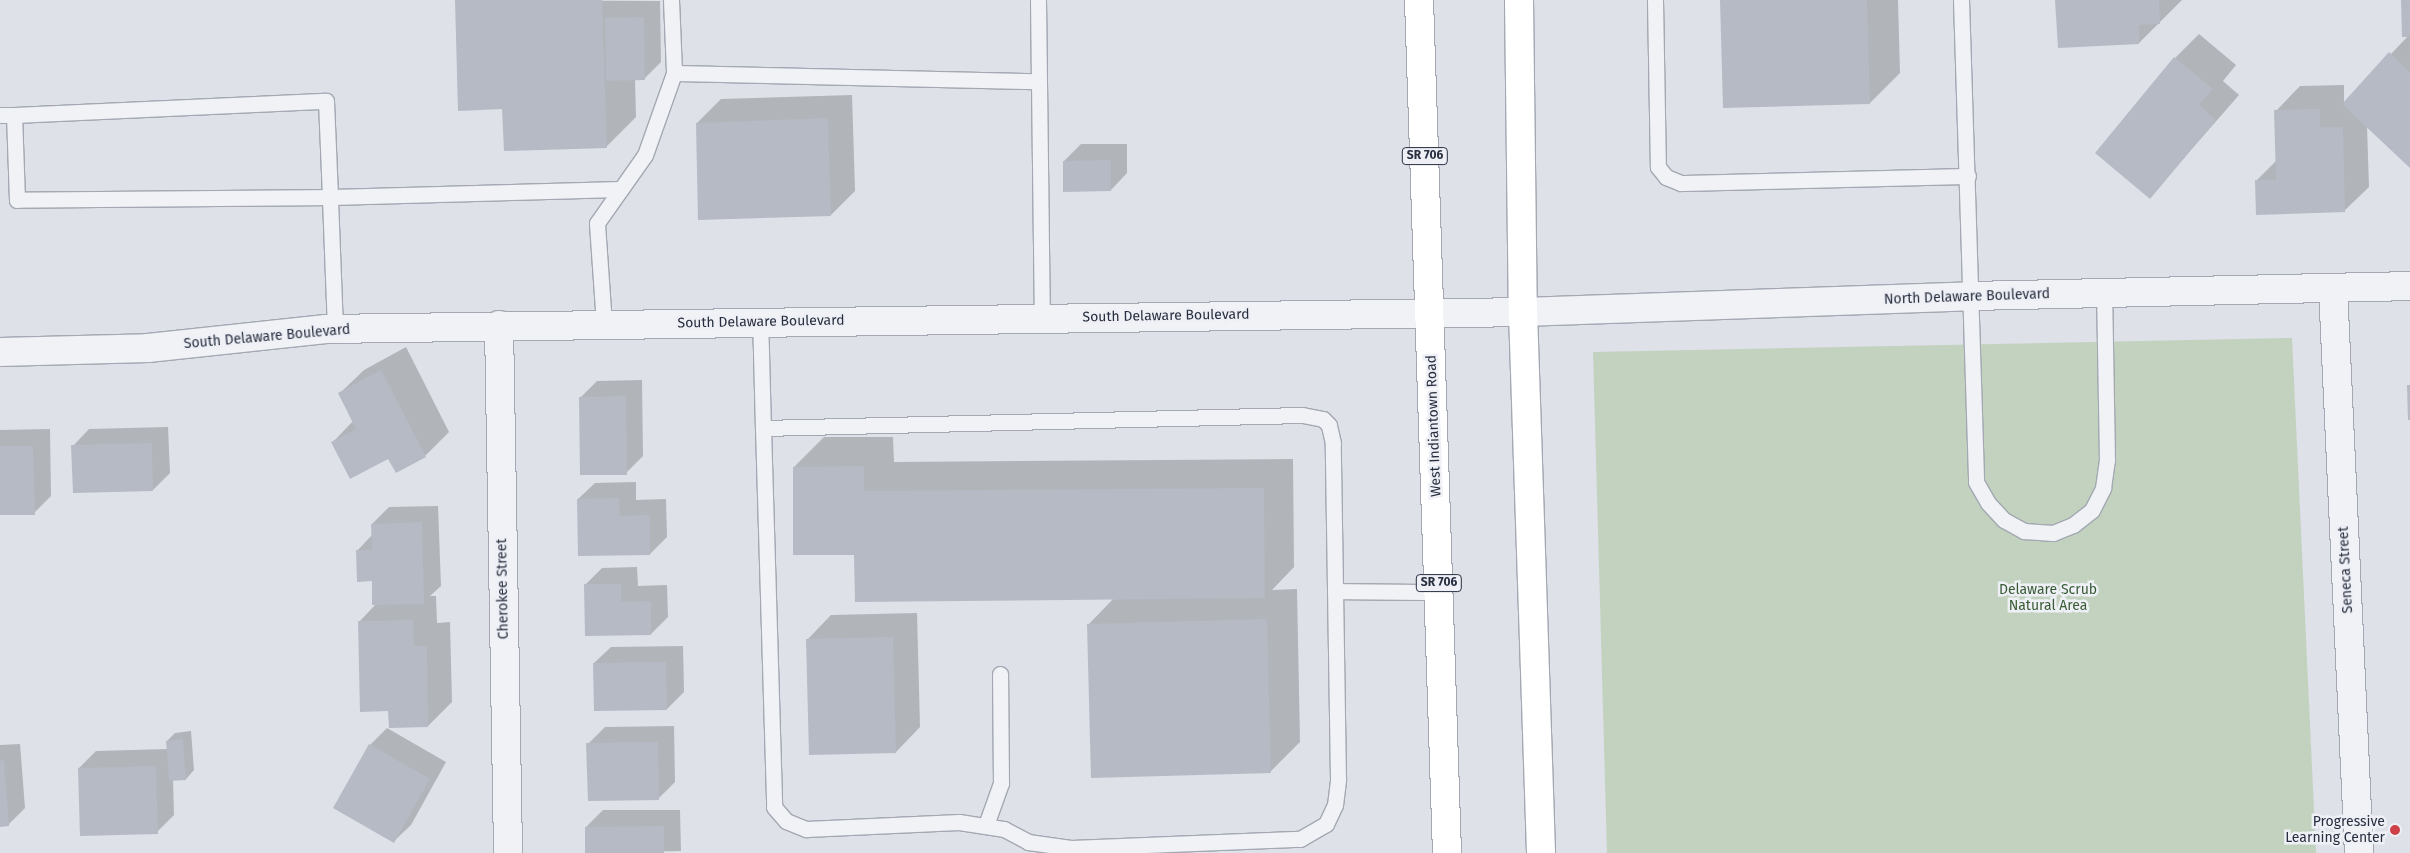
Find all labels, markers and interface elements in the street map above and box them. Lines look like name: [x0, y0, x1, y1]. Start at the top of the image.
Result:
road number: SR 706: [1401, 146, 1449, 166]
street label: North Delaware Boulevard: [1884, 286, 2050, 308]
street label: South Delaware Boulevard: [1082, 306, 1250, 326]
street label: South Delaware Boulevard: [677, 312, 845, 332]
street label: South Delaware Boulevard: [183, 321, 351, 353]
street label: West Indiantown Road: [1423, 355, 1445, 497]
street label: Seneca Street: [2335, 526, 2357, 614]
street label: Cherokee Street: [494, 539, 512, 639]
road number: SR 706: [1415, 574, 1463, 592]
park label: Delaware Scrub Natural Area: [1999, 582, 2097, 614]
place label: Progressive Learning Center: [2285, 814, 2385, 846]
marker: Progressive Learning Center: [2389, 824, 2401, 836]

